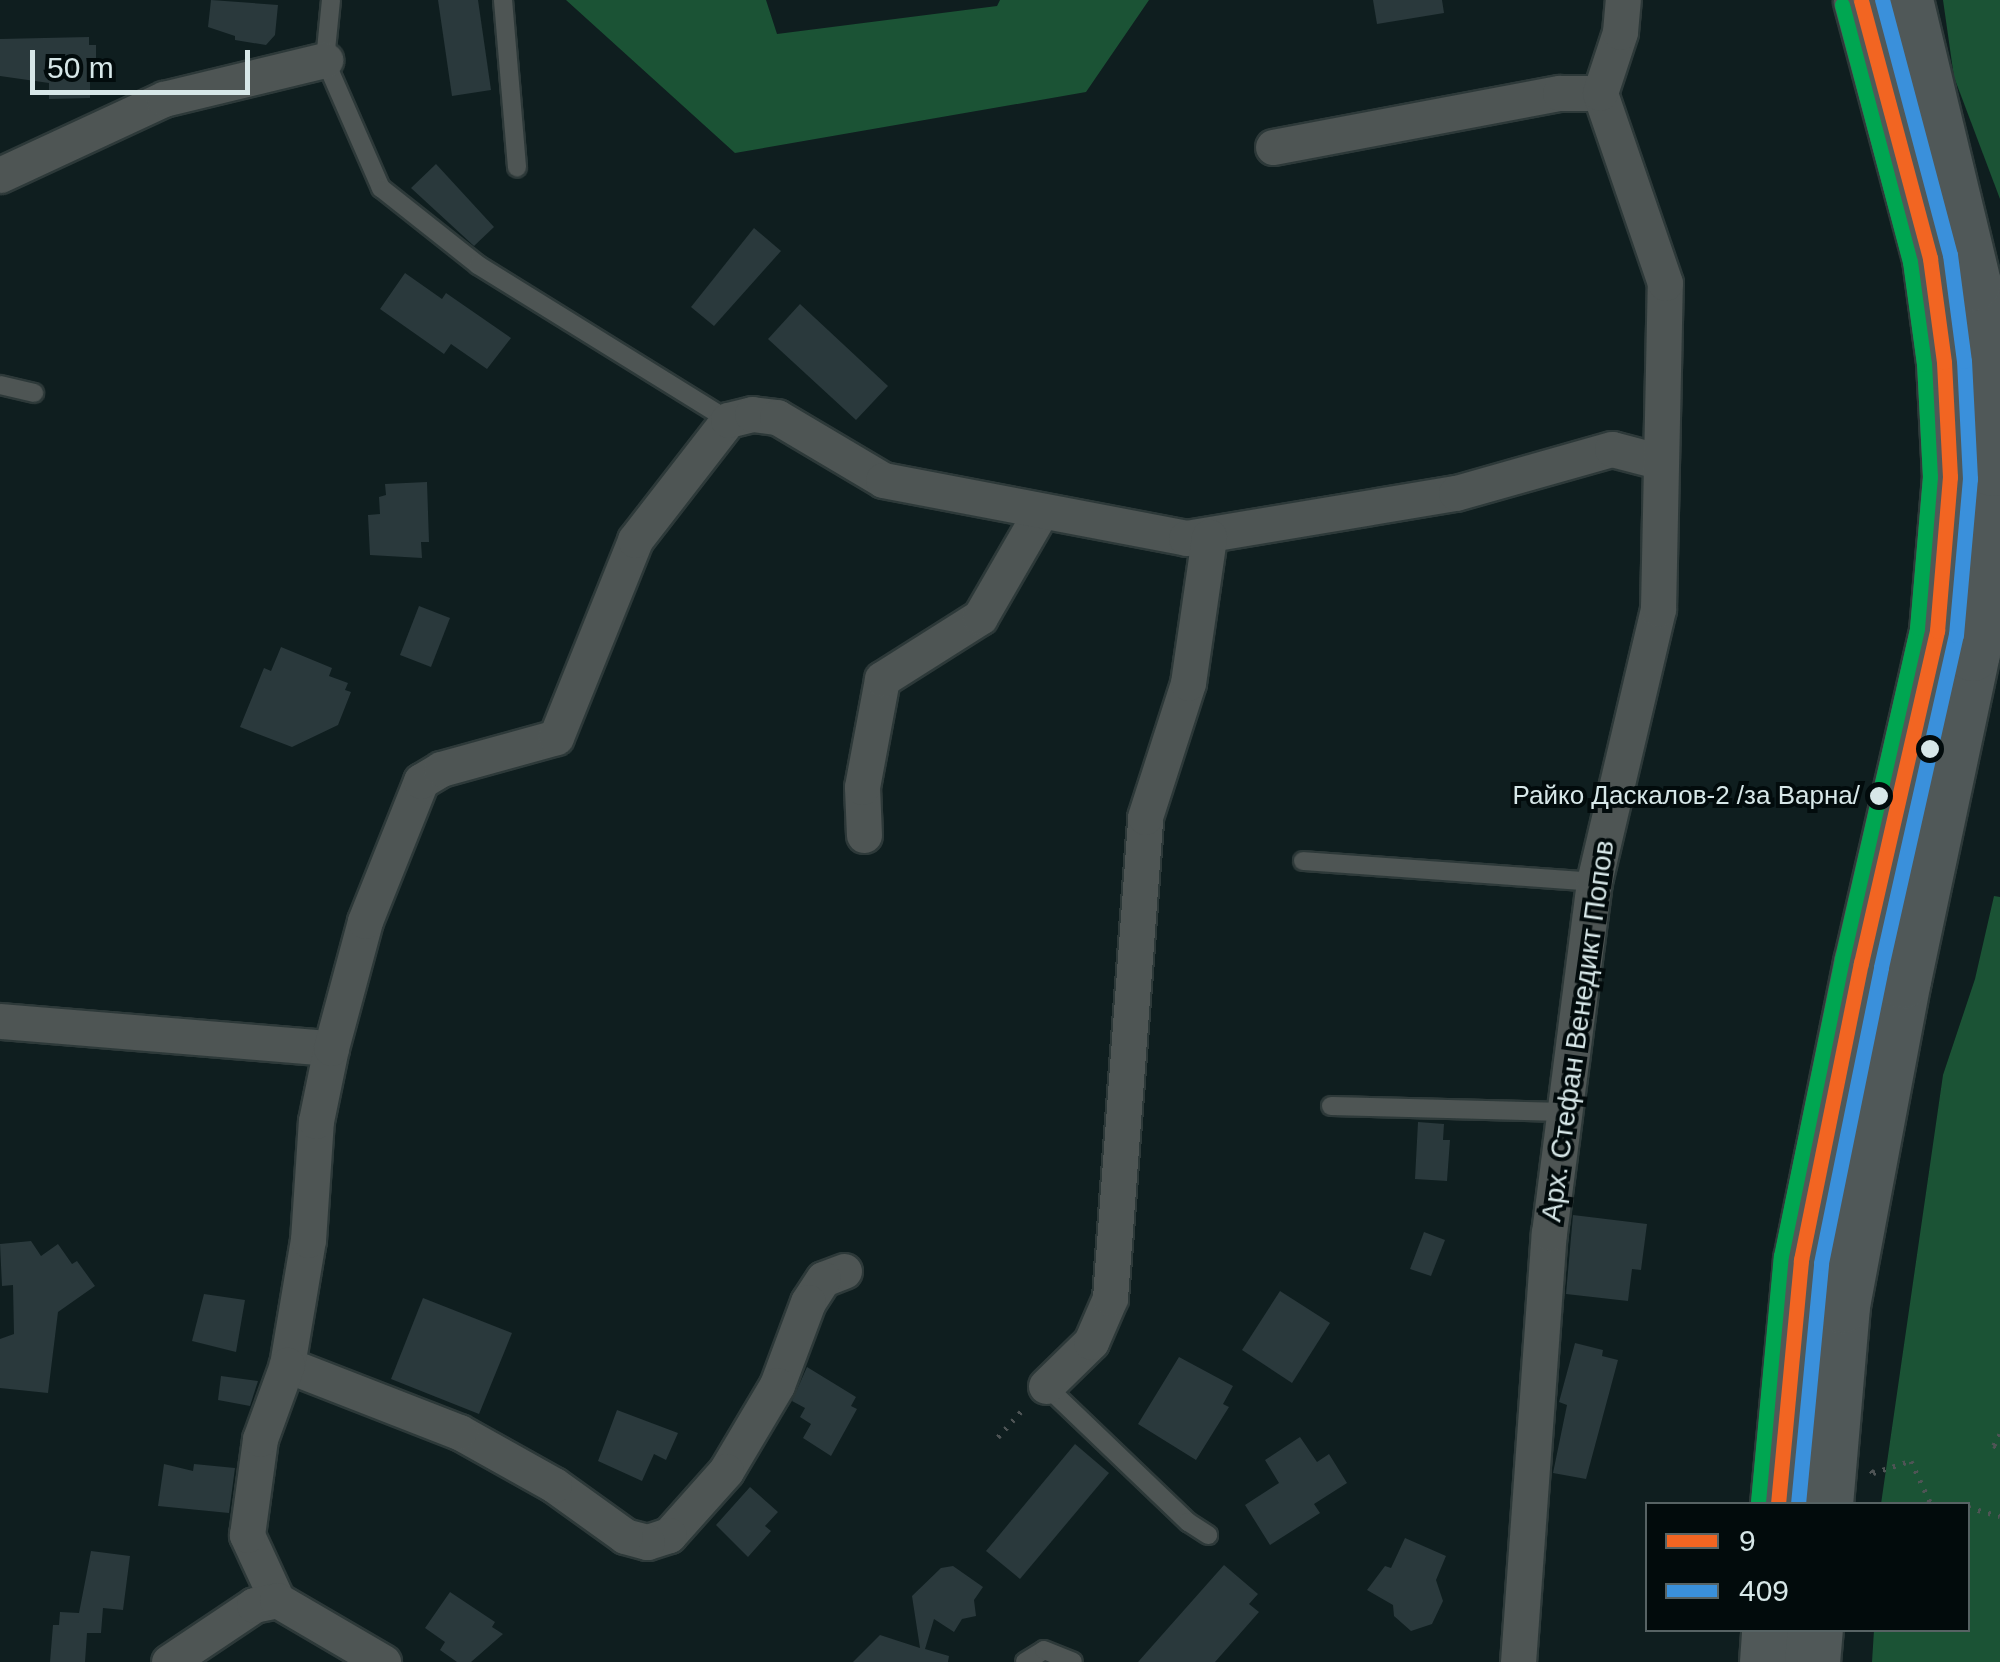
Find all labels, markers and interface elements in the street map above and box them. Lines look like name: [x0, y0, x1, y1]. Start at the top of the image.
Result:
scale bar: [35, 30, 255, 92]
text: 50 m: [47, 51, 114, 84]
unlabelled marker: [1920, 739, 1940, 759]
place label: Райко Даскалов-2 /за Варна/: [1513, 780, 1860, 812]
marker: Райко Даскалов-2 /за Варна/: [1869, 786, 1889, 806]
street label: Арх. Стефан Венедикт Попов: [1535, 838, 1621, 1224]
legend: [1645, 1502, 1970, 1632]
text: 9: [1739, 1524, 1756, 1557]
text: 409: [1739, 1574, 1789, 1607]

